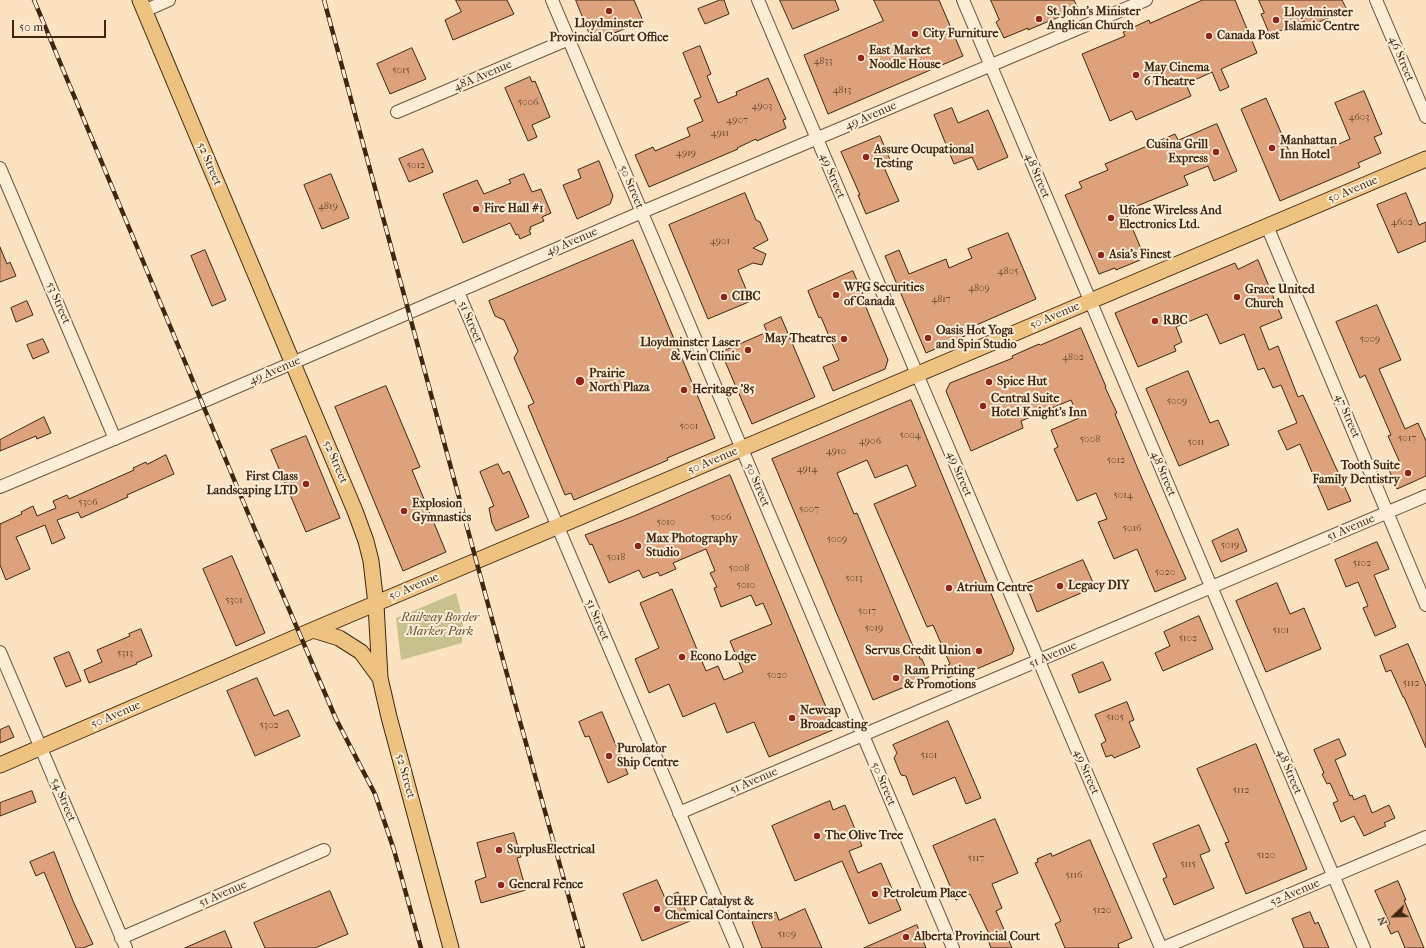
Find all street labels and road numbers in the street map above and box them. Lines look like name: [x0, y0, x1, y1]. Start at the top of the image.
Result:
street label: 46 Street: [1385, 34, 1417, 84]
street label: 48A Avenue: [452, 57, 514, 95]
street label: 49 Avenue: [843, 99, 899, 133]
street label: 52 Street: [193, 140, 225, 188]
street label: 49 Street: [816, 151, 848, 201]
street label: 48 Street: [1021, 151, 1053, 201]
street label: 50 Street: [615, 163, 647, 211]
street label: 50 Avenue: [1326, 173, 1380, 207]
street label: 49 Avenue: [544, 225, 600, 259]
street label: 53 Street: [43, 280, 73, 326]
street label: 51 Street: [455, 299, 485, 345]
street label: 50 Avenue: [1028, 299, 1082, 333]
street label: 49 Avenue: [247, 354, 303, 388]
street label: 47 Street: [1331, 392, 1363, 440]
street label: 52 Street: [319, 438, 351, 486]
street label: 50 Avenue: [686, 444, 740, 478]
street label: 49 Street: [943, 449, 975, 499]
street label: 48 Street: [1147, 449, 1179, 499]
street label: 50 Street: [741, 461, 773, 509]
street label: 51 Avenue: [1325, 511, 1377, 545]
street label: 50 Avenue: [387, 570, 441, 604]
street label: 51 Street: [582, 597, 612, 643]
street label: 51 Avenue: [1027, 638, 1079, 672]
street label: 50 Avenue: [89, 698, 143, 732]
street label: 49 Street: [1070, 747, 1102, 797]
street label: 48 Street: [1273, 747, 1305, 797]
street label: 52 Street: [392, 752, 418, 800]
street label: 50 Street: [867, 760, 899, 808]
street label: 51 Avenue: [728, 764, 780, 798]
street label: 54 Street: [47, 776, 79, 824]
street label: 52 Avenue: [1268, 876, 1322, 910]
street label: 51 Avenue: [197, 877, 249, 911]

